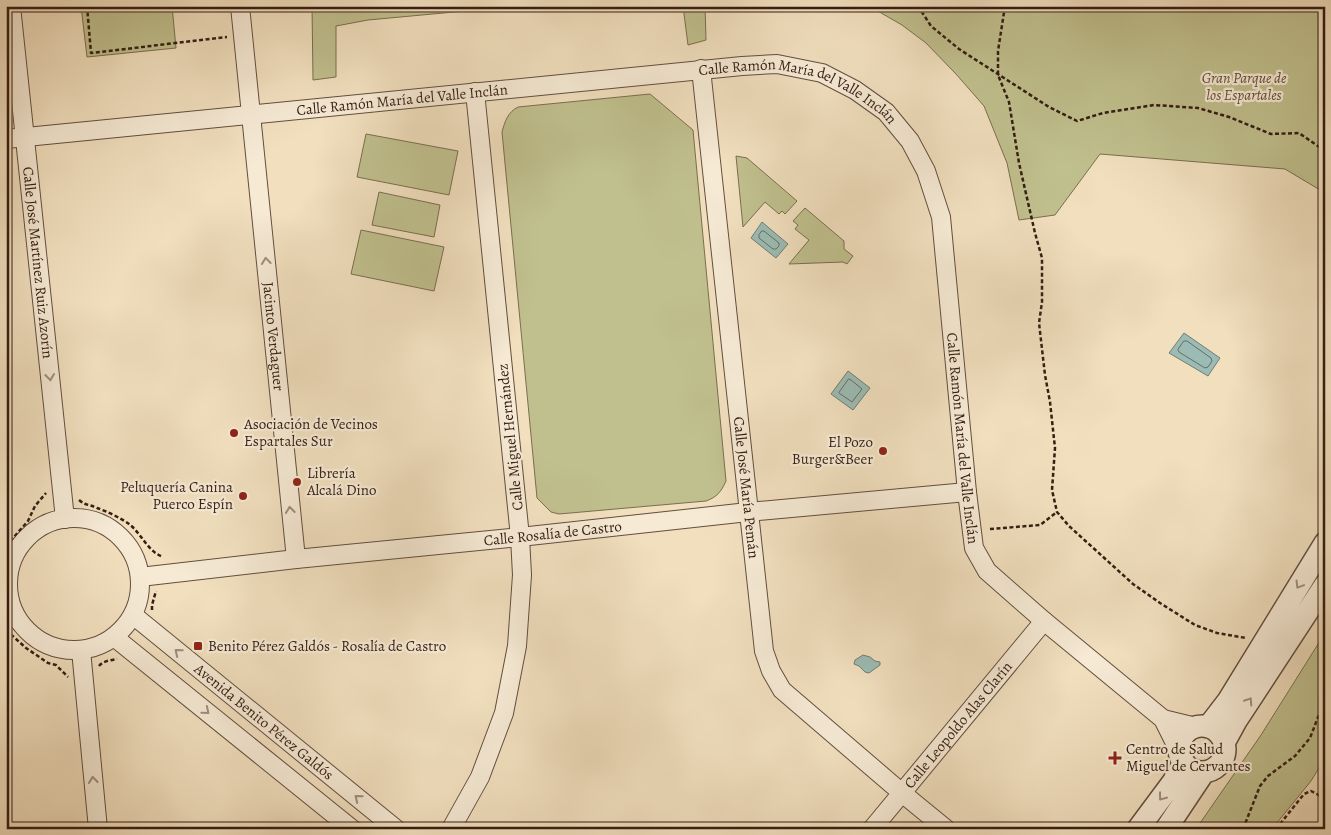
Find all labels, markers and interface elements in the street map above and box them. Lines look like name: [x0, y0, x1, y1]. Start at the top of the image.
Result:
street label: Calle Ramón María del Valle Inclán: [697, 54, 902, 128]
park label: Gran Parque de los Espartales: [1202, 68, 1287, 105]
street label: Calle Ramón María del Valle Inclán: [295, 79, 509, 120]
street label: Calle José Martínez Ruiz Azorín: [18, 166, 58, 359]
one-way arrow: [261, 257, 272, 265]
street label: Jacinto Verdaguer: [258, 281, 289, 392]
street label: Calle Ramón María del Valle Inclán: [942, 332, 983, 545]
street label: Calle Miguel Hernández: [492, 362, 528, 512]
one-way arrow: [44, 374, 55, 382]
place label: Asociación de Vecinos Espartales Sur: [243, 414, 378, 451]
street label: Calle José María Pemán: [729, 416, 764, 560]
marker: Asociación de Vecinos Espartales Sur: [228, 427, 240, 439]
place label: El Pozo Burger&Beer: [792, 432, 873, 469]
marker: El Pozo Burger&Beer: [877, 445, 889, 457]
place label: Librería Alcalá Dino: [306, 463, 376, 500]
marker: Librería Alcalá Dino: [291, 476, 303, 488]
place label: Peluquería Canina Puerco Espín: [120, 477, 233, 514]
marker: Peluquería Canina Puerco Espín: [237, 490, 249, 502]
one-way arrow: [285, 506, 296, 514]
street label: Calle Rosalía de Castro: [483, 516, 623, 551]
one-way arrow: [1296, 579, 1306, 588]
place label: Benito Pérez Galdós - Rosalía de Castro: [208, 636, 446, 656]
marker: Benito Pérez Galdós - Rosalía de Castro: [192, 640, 204, 652]
one-way arrow: [174, 648, 183, 657]
street label: Calle Leopoldo Alas Clarín: [900, 657, 1017, 793]
street label: Avenida Benito Pérez Galdós: [189, 658, 338, 784]
one-way arrow: [1243, 697, 1253, 706]
one-way arrow: [201, 706, 210, 715]
place label: Centro de Salud Miguel de Cervantes: [1126, 739, 1251, 776]
marker: Centro de Salud Miguel de Cervantes: [1108, 751, 1122, 765]
one-way arrow: [88, 776, 99, 784]
one-way arrow: [1159, 791, 1168, 800]
one-way arrow: [355, 796, 364, 804]

